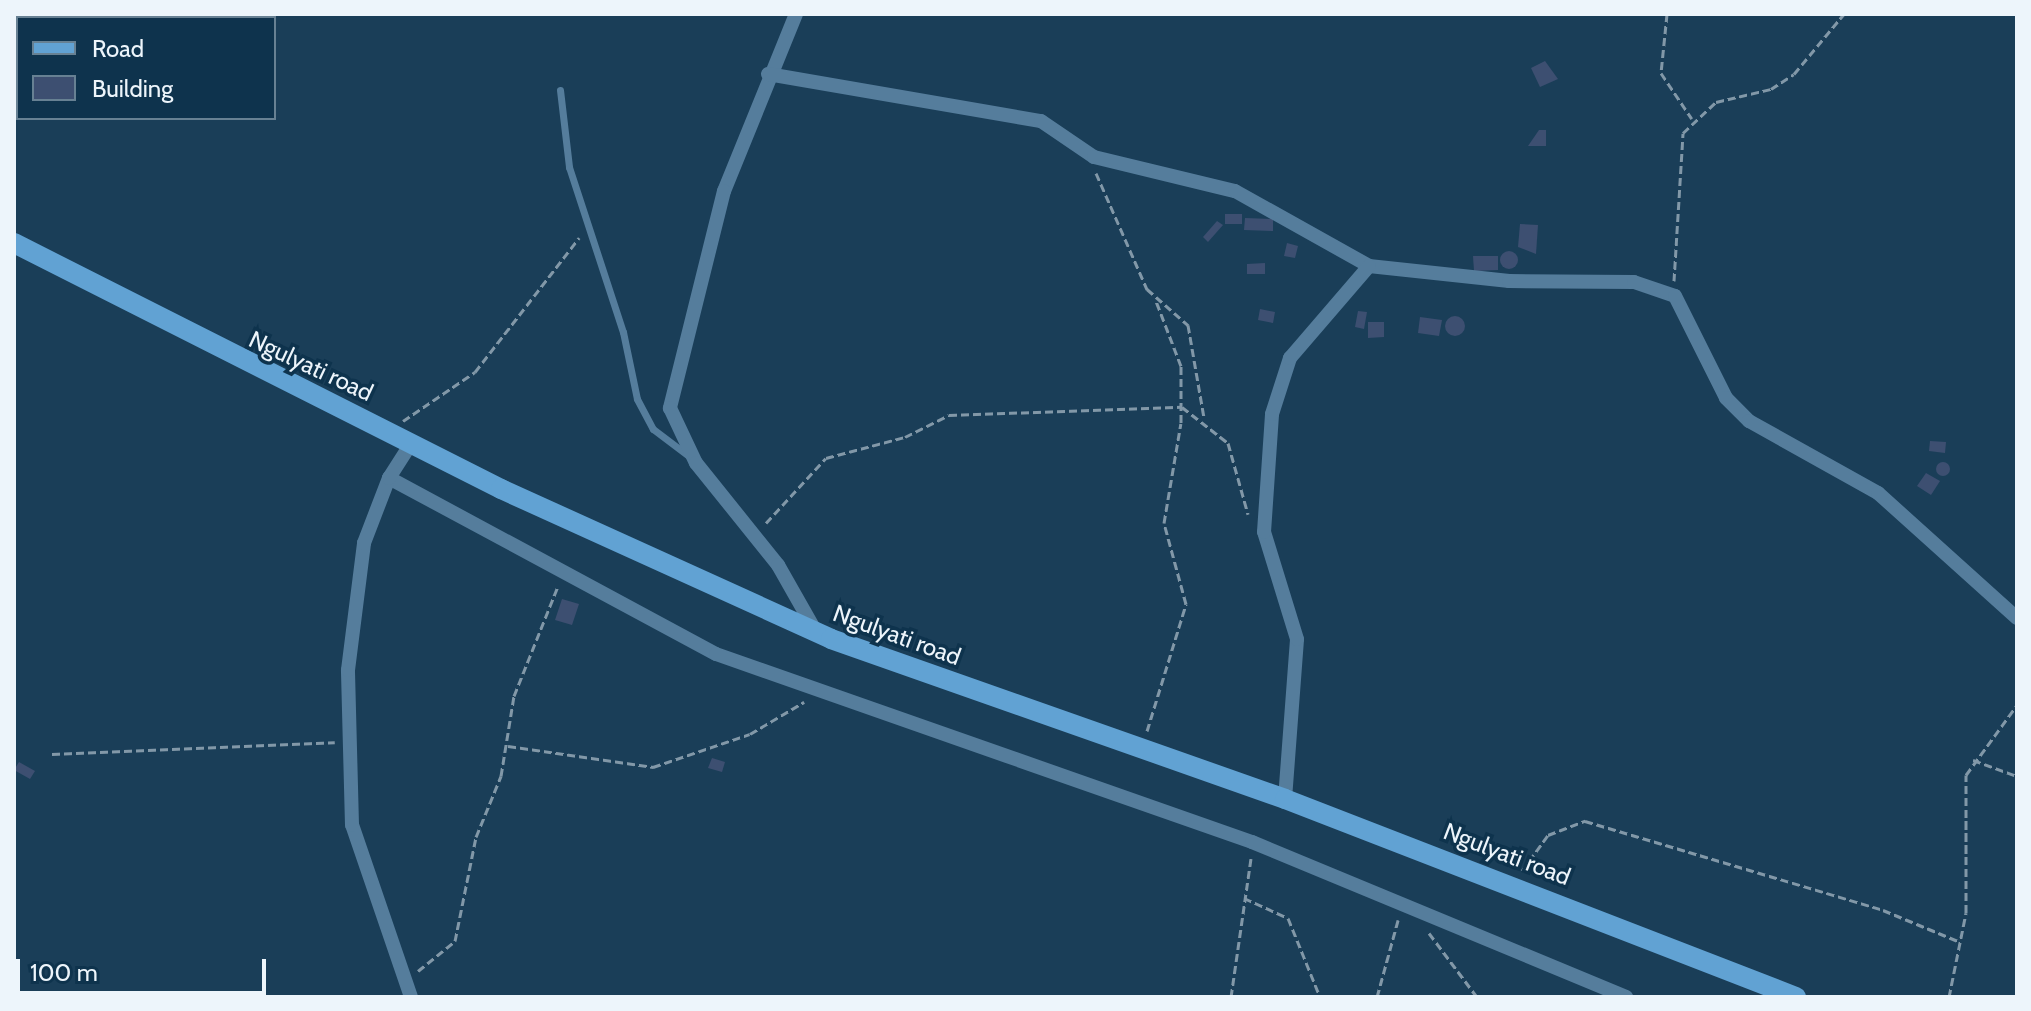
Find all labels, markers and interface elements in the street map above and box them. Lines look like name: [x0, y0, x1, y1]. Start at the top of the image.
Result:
legend: [16, 16, 276, 120]
text: Road: [92, 34, 144, 63]
text: Building: [92, 74, 173, 103]
street label: Ngulyati road: [244, 325, 378, 407]
street label: Ngulyati road: [829, 599, 965, 671]
street label: Ngulyati road: [1439, 817, 1575, 891]
scale bar: [20, 943, 270, 993]
text: 100 m: [30, 958, 98, 987]

